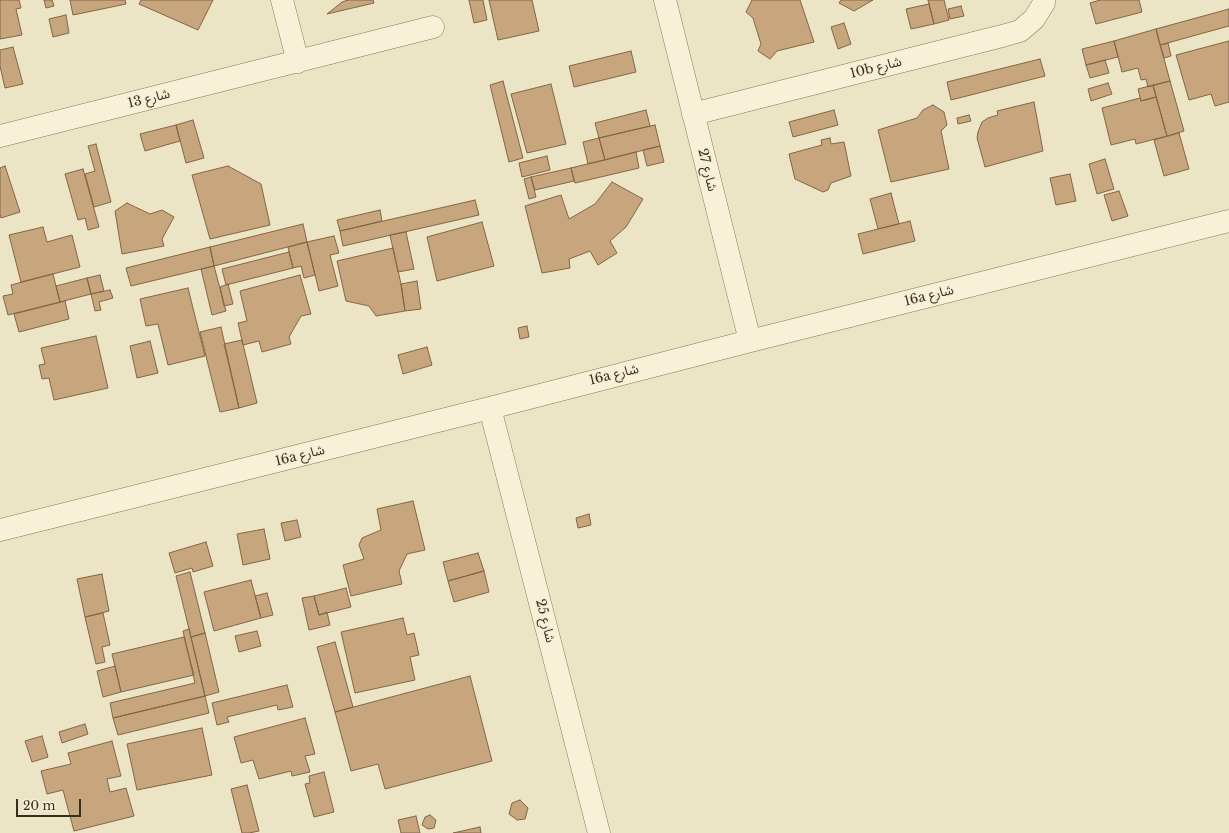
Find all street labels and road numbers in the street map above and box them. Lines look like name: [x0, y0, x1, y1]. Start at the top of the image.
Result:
street label: 10b شارع: [849, 54, 903, 82]
street label: شارع 13: [126, 86, 172, 112]
street label: شارع 27: [694, 147, 720, 193]
street label: 16a شارع: [903, 282, 955, 310]
street label: 16a شارع: [588, 361, 640, 389]
street label: 16a شارع: [274, 442, 326, 470]
street label: شارع 25: [532, 598, 558, 644]

